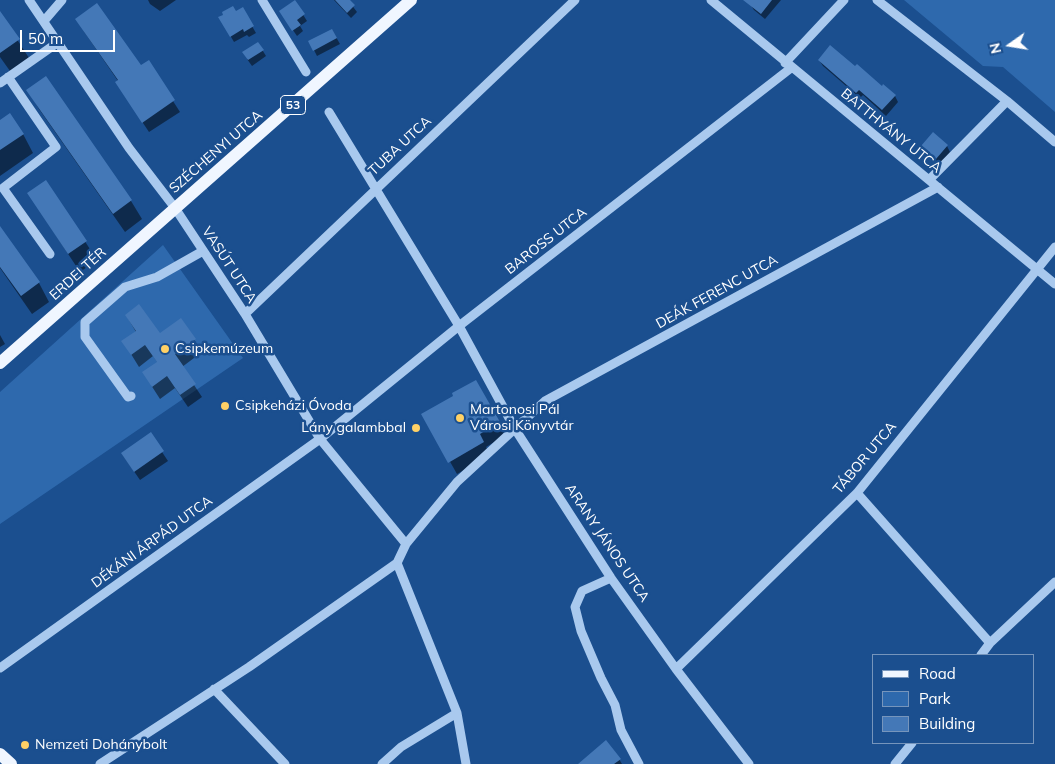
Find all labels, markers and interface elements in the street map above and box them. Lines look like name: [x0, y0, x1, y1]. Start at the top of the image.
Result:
scale bar: [22, 20, 118, 52]
north arrow: [985, 20, 1035, 70]
text: 50 m: [28, 29, 63, 48]
text: N: [985, 41, 1005, 56]
street label: BATTHYÁNY UTCA: [837, 85, 945, 177]
road number: 53: [280, 96, 306, 114]
street label: SZÉCHENYI UTCA: [166, 107, 266, 197]
street label: TUBA UTCA: [365, 113, 435, 179]
street label: BAROSS UTCA: [502, 204, 590, 278]
street label: VASÚT UTCA: [198, 224, 260, 306]
street label: ERDEI TÉR: [46, 244, 110, 304]
street label: DEÁK FERENC UTCA: [653, 252, 781, 332]
place label: Csipkemúzeum: [175, 341, 273, 357]
marker: Csipkemúzeum: [159, 343, 171, 355]
place label: Csipkeházi Óvoda: [235, 398, 352, 414]
marker: Csipkeházi Óvoda: [219, 400, 231, 412]
place label: Martonosi Pál Városi Könyvtár: [470, 402, 573, 434]
marker: Martonosi Pál Városi Könyvtár: [454, 412, 466, 424]
street label: TÁBOR UTCA: [830, 419, 900, 497]
place label: Lány galambbal: [301, 420, 406, 436]
marker: Lány galambbal: [410, 422, 422, 434]
street label: ARANY JÁNOS UTCA: [561, 481, 653, 605]
street label: DÉKÁNI ÁRPÁD UTCA: [88, 492, 216, 592]
legend: [872, 654, 1035, 744]
text: Road: [919, 664, 956, 683]
text: Park: [919, 689, 951, 708]
text: Building: [919, 714, 975, 733]
place label: Nemzeti Dohánybolt: [35, 737, 167, 753]
marker: Nemzeti Dohánybolt: [19, 739, 31, 751]

